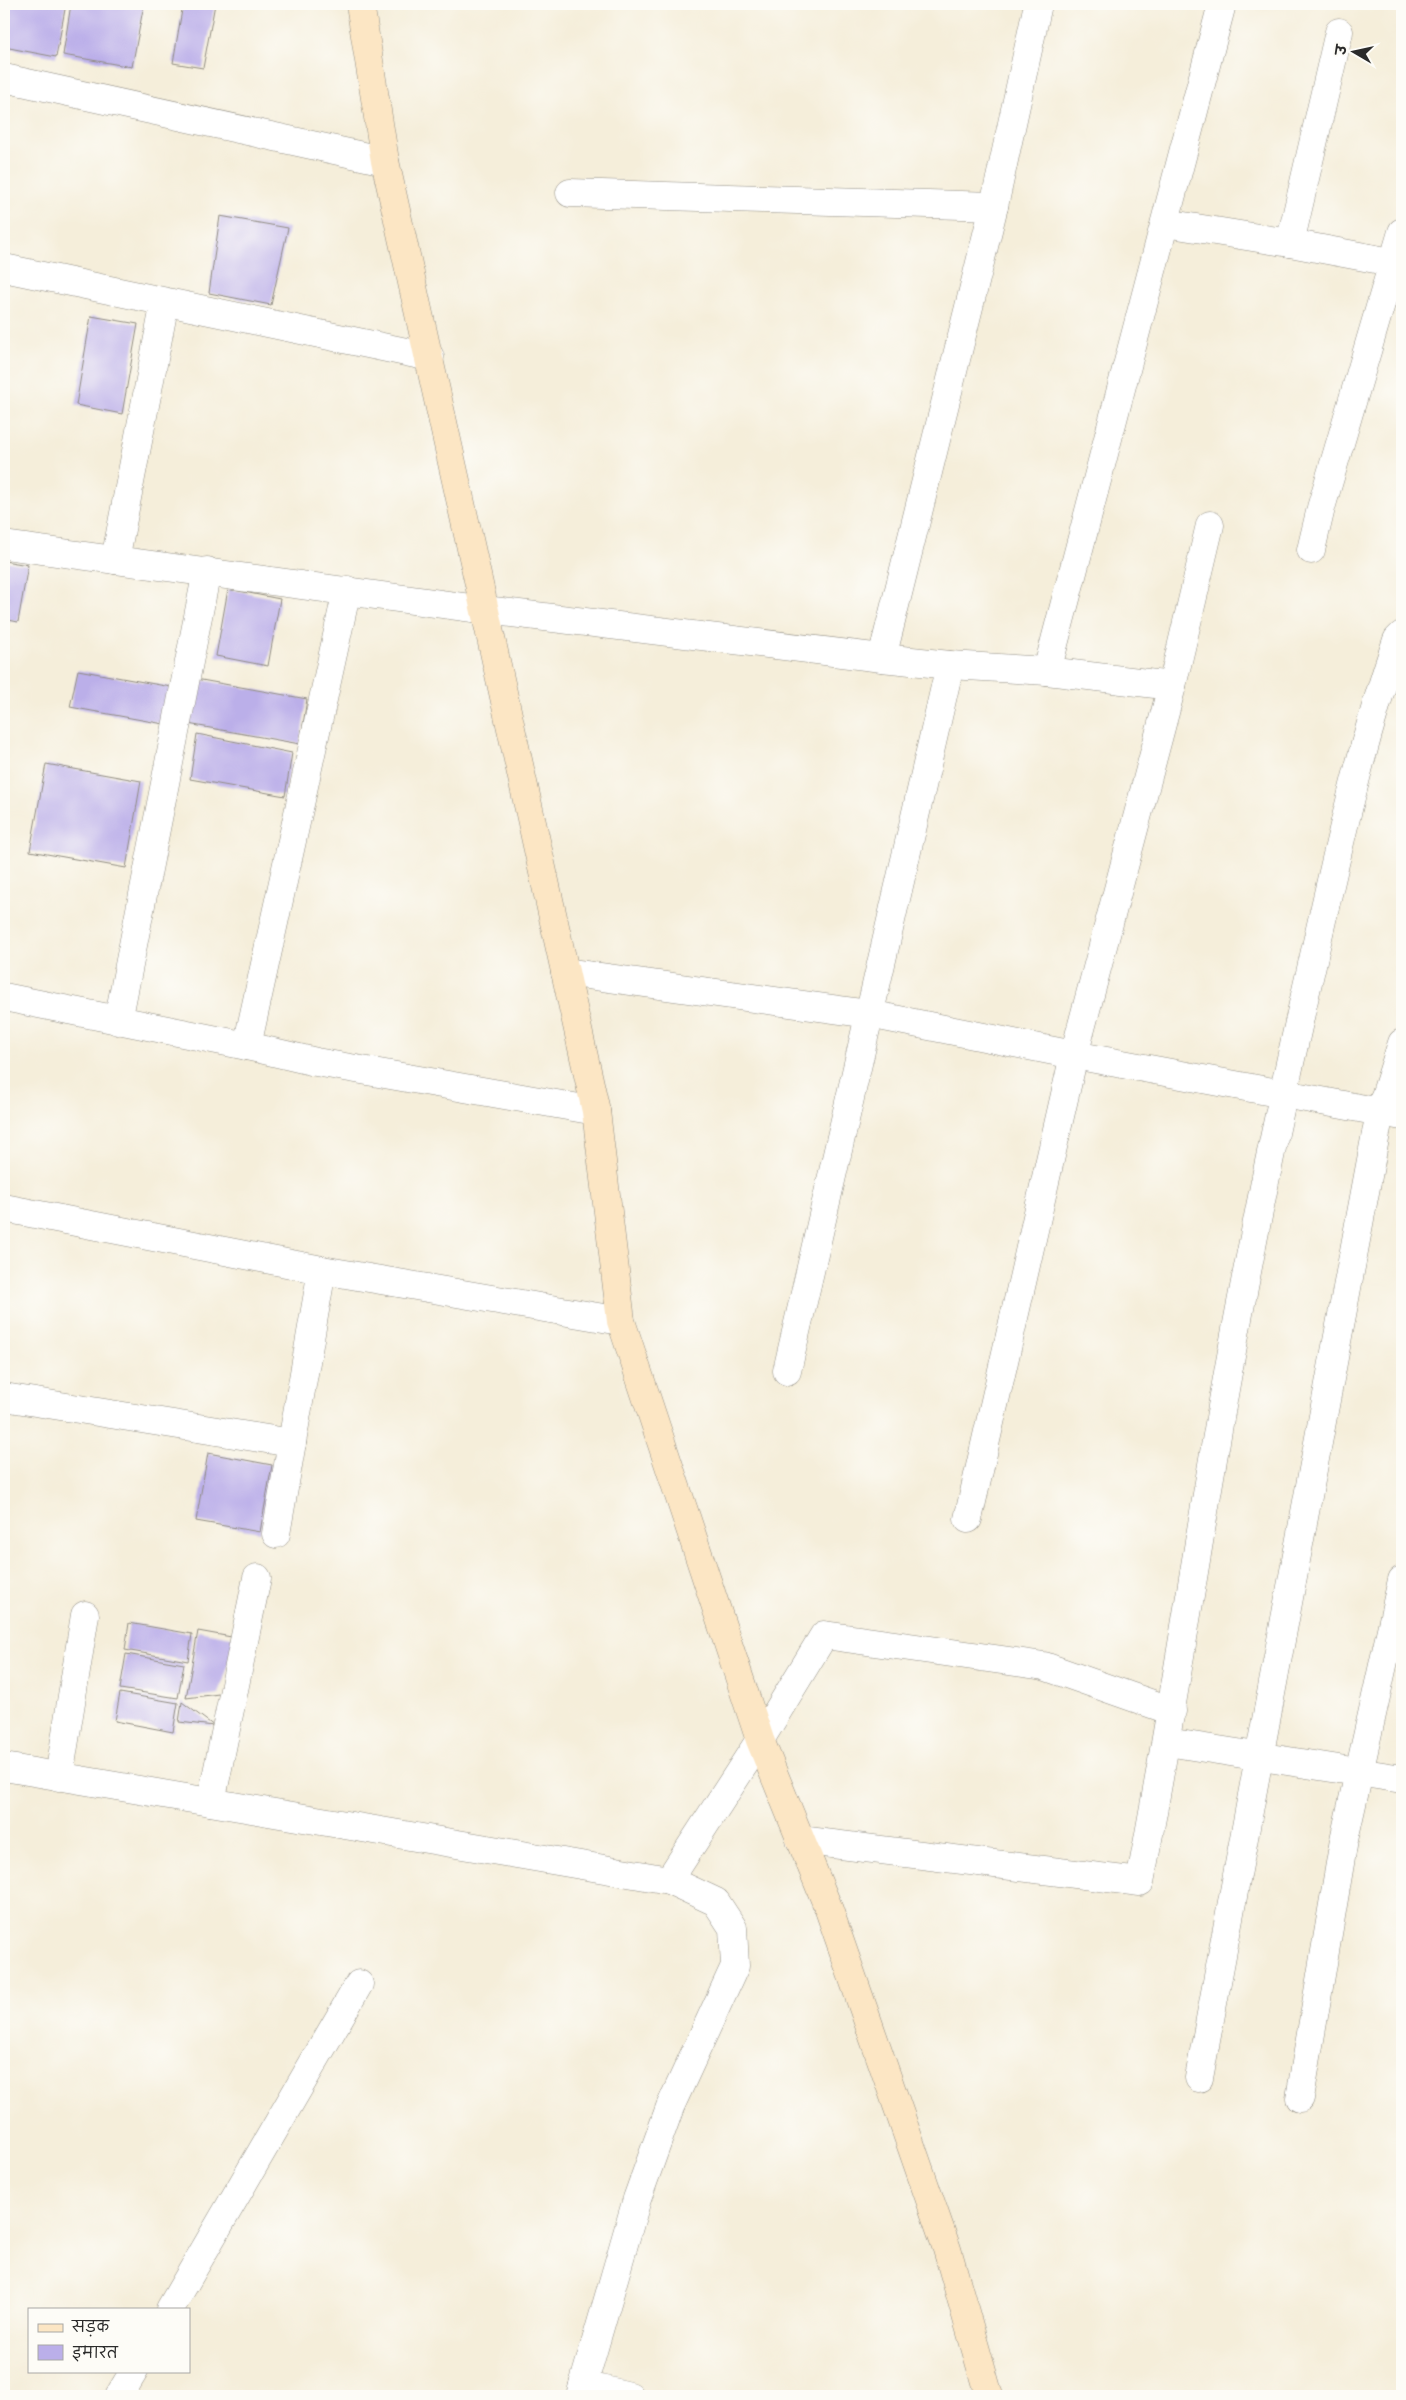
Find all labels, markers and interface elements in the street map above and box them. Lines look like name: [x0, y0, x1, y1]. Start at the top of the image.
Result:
north arrow: [1328, 28, 1378, 78]
text: उ: [1332, 42, 1351, 58]
legend: [28, 2308, 190, 2372]
text: सड़क: [71, 2318, 110, 2337]
text: इमारत: [72, 2344, 119, 2362]

